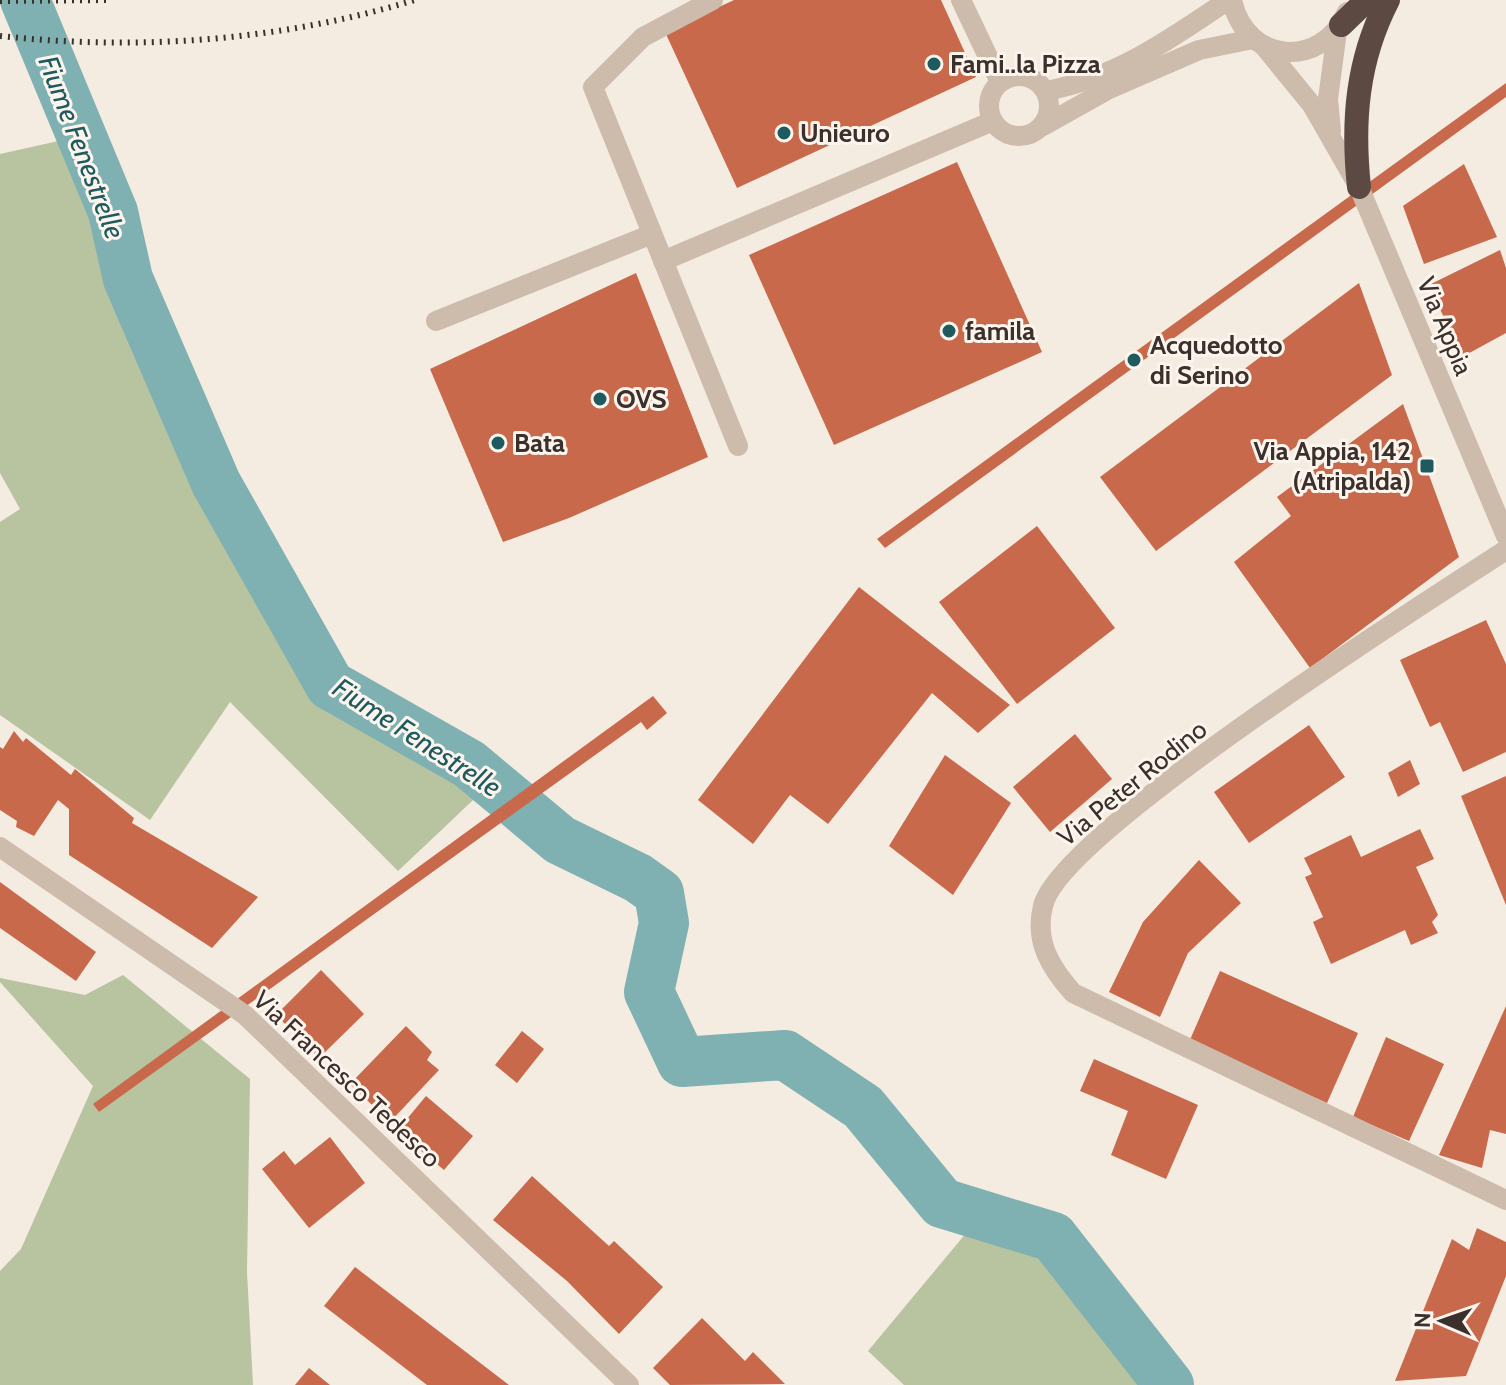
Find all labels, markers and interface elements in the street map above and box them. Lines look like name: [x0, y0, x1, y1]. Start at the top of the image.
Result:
place label: Fami..la Pizza: [950, 48, 1101, 80]
water label: Fiume Fenestrelle: [31, 51, 133, 244]
marker: Fami..la Pizza: [925, 55, 943, 73]
place label: Unieuro: [800, 117, 890, 149]
marker: Unieuro: [775, 124, 793, 142]
street label: Via Appia: [1410, 272, 1480, 381]
place label: famila: [965, 315, 1035, 347]
marker: famila: [940, 322, 958, 340]
place label: Acquedotto di Serino: [1150, 329, 1283, 391]
marker: Acquedotto di Serino: [1125, 351, 1143, 369]
place label: OVS: [616, 383, 667, 415]
marker: OVS: [591, 390, 609, 408]
place label: Bata: [514, 427, 565, 459]
marker: Bata: [489, 434, 507, 452]
place label: Via Appia, 142 (Atripalda): [1253, 435, 1411, 497]
marker: Via Appia, 142 (Atripalda): [1418, 457, 1436, 475]
water label: Fiume Fenestrelle: [327, 670, 508, 804]
street label: Via Peter Rodino: [1051, 713, 1213, 853]
street label: Via Francesco Tedesco: [246, 984, 448, 1174]
north arrow: [1402, 1281, 1482, 1361]
text: N: [1409, 1312, 1436, 1329]

